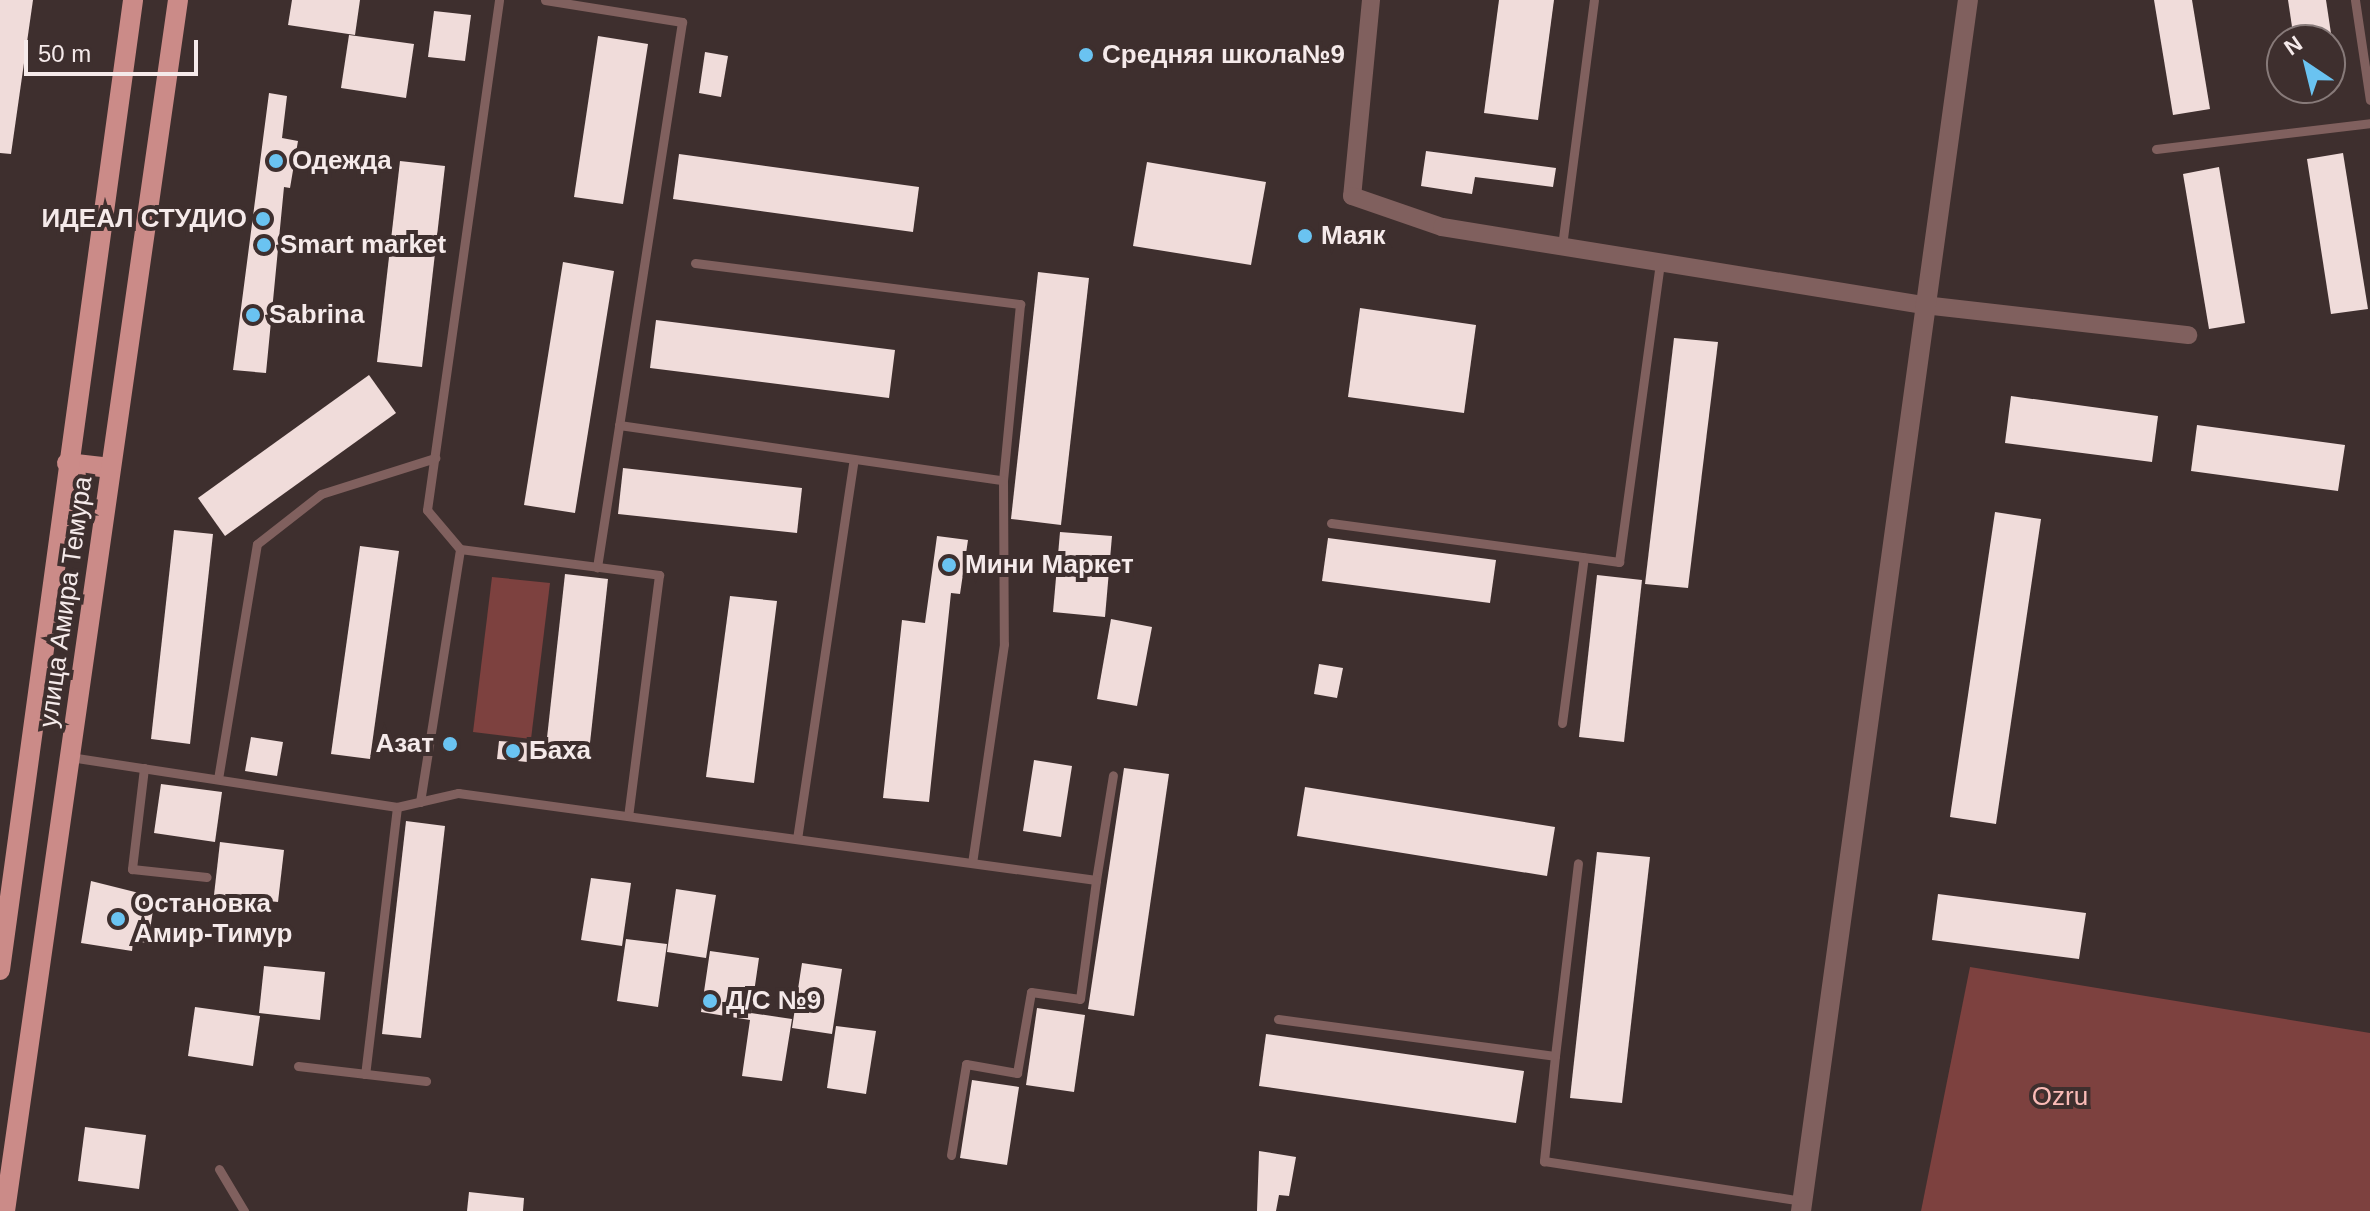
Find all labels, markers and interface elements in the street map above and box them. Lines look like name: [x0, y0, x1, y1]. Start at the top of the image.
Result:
scale bar: [28, 24, 202, 74]
north arrow: [2266, 24, 2346, 104]
text: N: [2279, 31, 2307, 60]
place label: Средняя школа№9: [1102, 39, 1345, 71]
text: 50 m: [38, 40, 91, 67]
marker: Средняя школа№9: [1077, 46, 1095, 64]
place label: Одежда: [292, 145, 392, 177]
marker: Одежда: [267, 152, 285, 170]
place label: ИДЕАЛ СТУДИО: [42, 203, 247, 235]
marker: ИДЕАЛ СТУДИО: [254, 210, 272, 228]
place label: Маяк: [1321, 220, 1386, 252]
marker: Маяк: [1296, 227, 1314, 245]
place label: Smart market: [280, 229, 446, 261]
marker: Smart market: [255, 236, 273, 254]
place label: Sabrina: [269, 299, 364, 331]
marker: Sabrina: [244, 306, 262, 324]
street label: улица Амира Темура: [33, 474, 99, 730]
place label: Мини Маркет: [965, 549, 1134, 581]
marker: Мини Маркет: [940, 556, 958, 574]
place label: Азат: [375, 728, 434, 760]
marker: Азат: [441, 735, 459, 753]
place label: Баха: [529, 735, 591, 767]
marker: Баха: [504, 742, 522, 760]
place label: Остановка Амир-Тимур: [134, 888, 292, 950]
marker: Остановка Амир-Тимур: [109, 910, 127, 928]
place label: Д/С №9: [726, 985, 821, 1017]
marker: Д/С №9: [701, 992, 719, 1010]
park label: Ozru: [2032, 1081, 2088, 1113]

